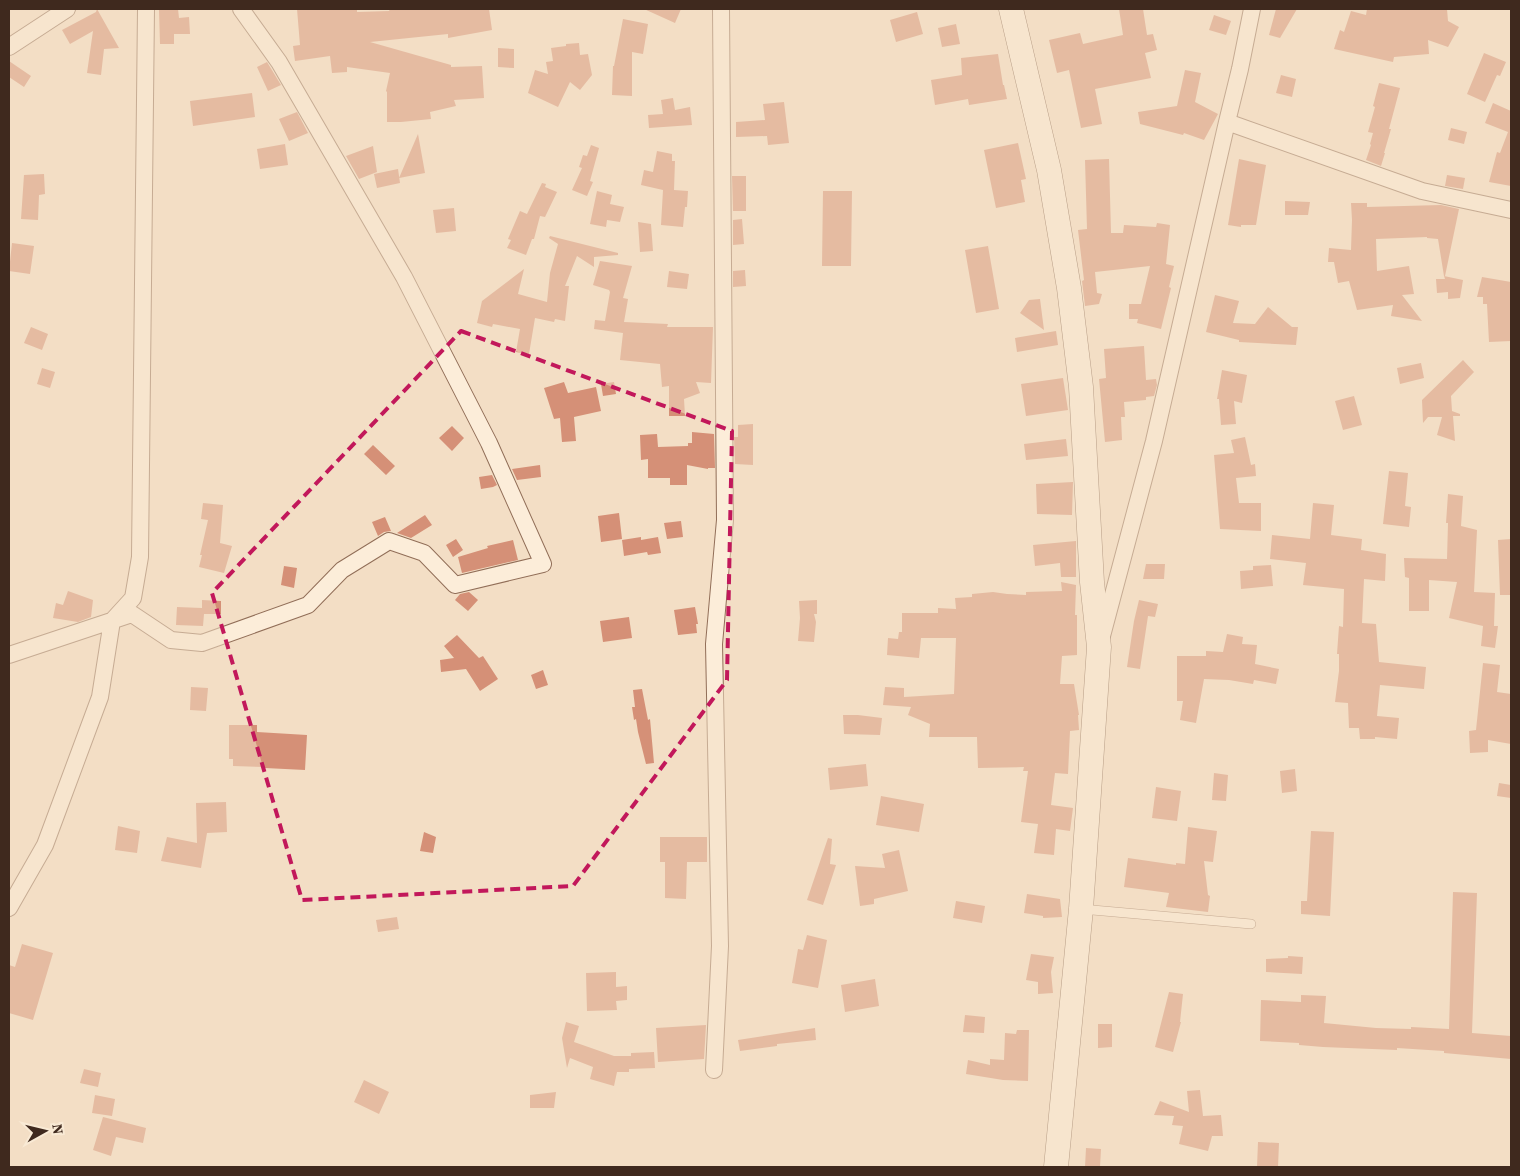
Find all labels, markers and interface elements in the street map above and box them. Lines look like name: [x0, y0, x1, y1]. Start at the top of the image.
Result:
north arrow: [20, 1106, 70, 1156]
text: N: [47, 1123, 68, 1136]

